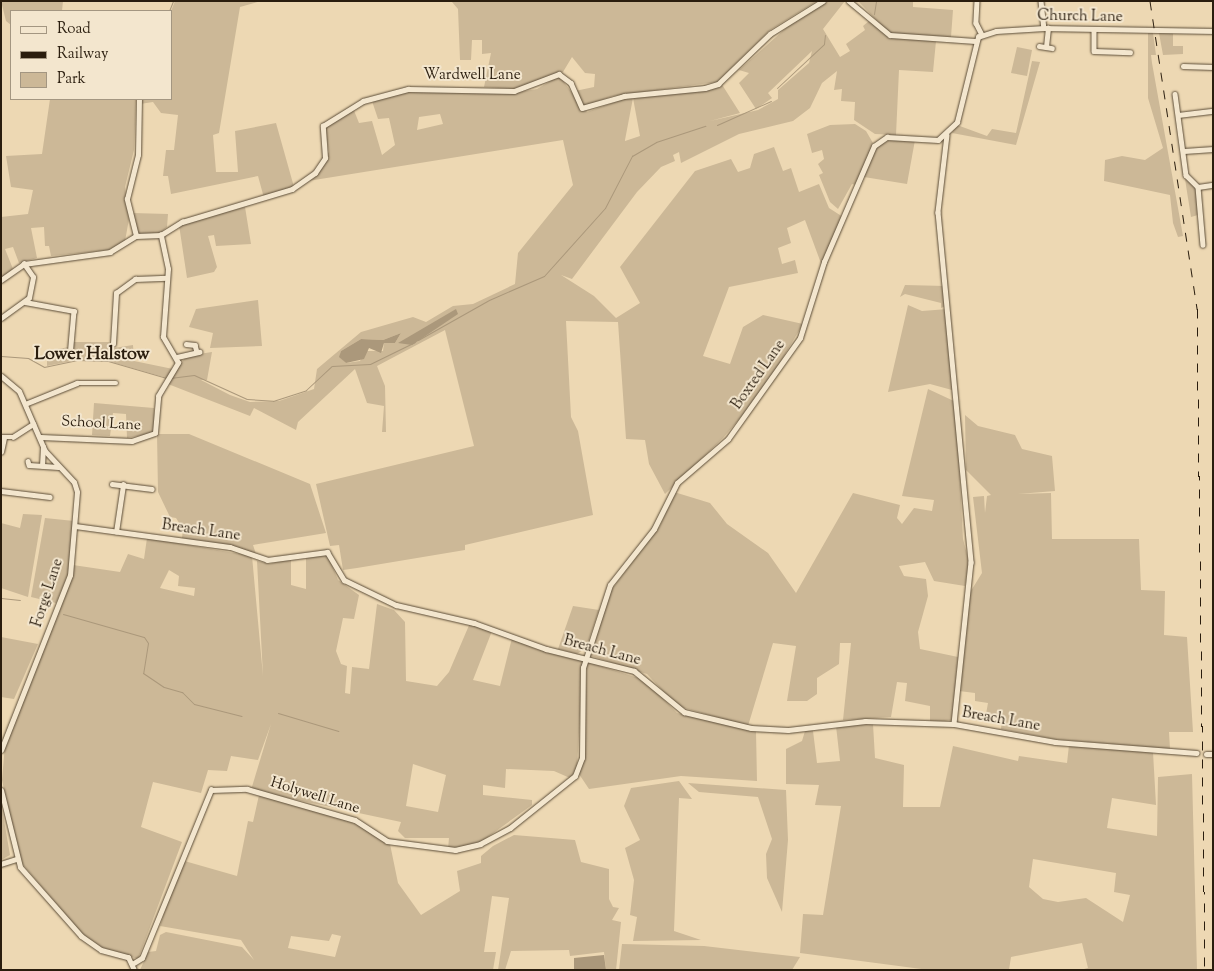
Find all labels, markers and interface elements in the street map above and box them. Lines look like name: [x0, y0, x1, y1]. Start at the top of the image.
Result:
street label: Church Lane: [1037, 7, 1123, 27]
legend: [10, 10, 172, 100]
text: Road: [57, 19, 91, 40]
text: Railway: [57, 44, 108, 65]
street label: Wardwell Lane: [423, 67, 521, 85]
text: Park: [57, 69, 86, 90]
street label: Boxted Lane: [728, 337, 790, 413]
district label: Lower Halstow: [34, 344, 150, 366]
street label: School Lane: [61, 413, 141, 435]
street label: Breach Lane: [161, 517, 241, 545]
street label: Forge Lane: [28, 556, 68, 630]
street label: Breach Lane: [561, 632, 643, 670]
street label: Breach Lane: [960, 704, 1042, 736]
street label: Holywell Lane: [268, 774, 362, 818]

